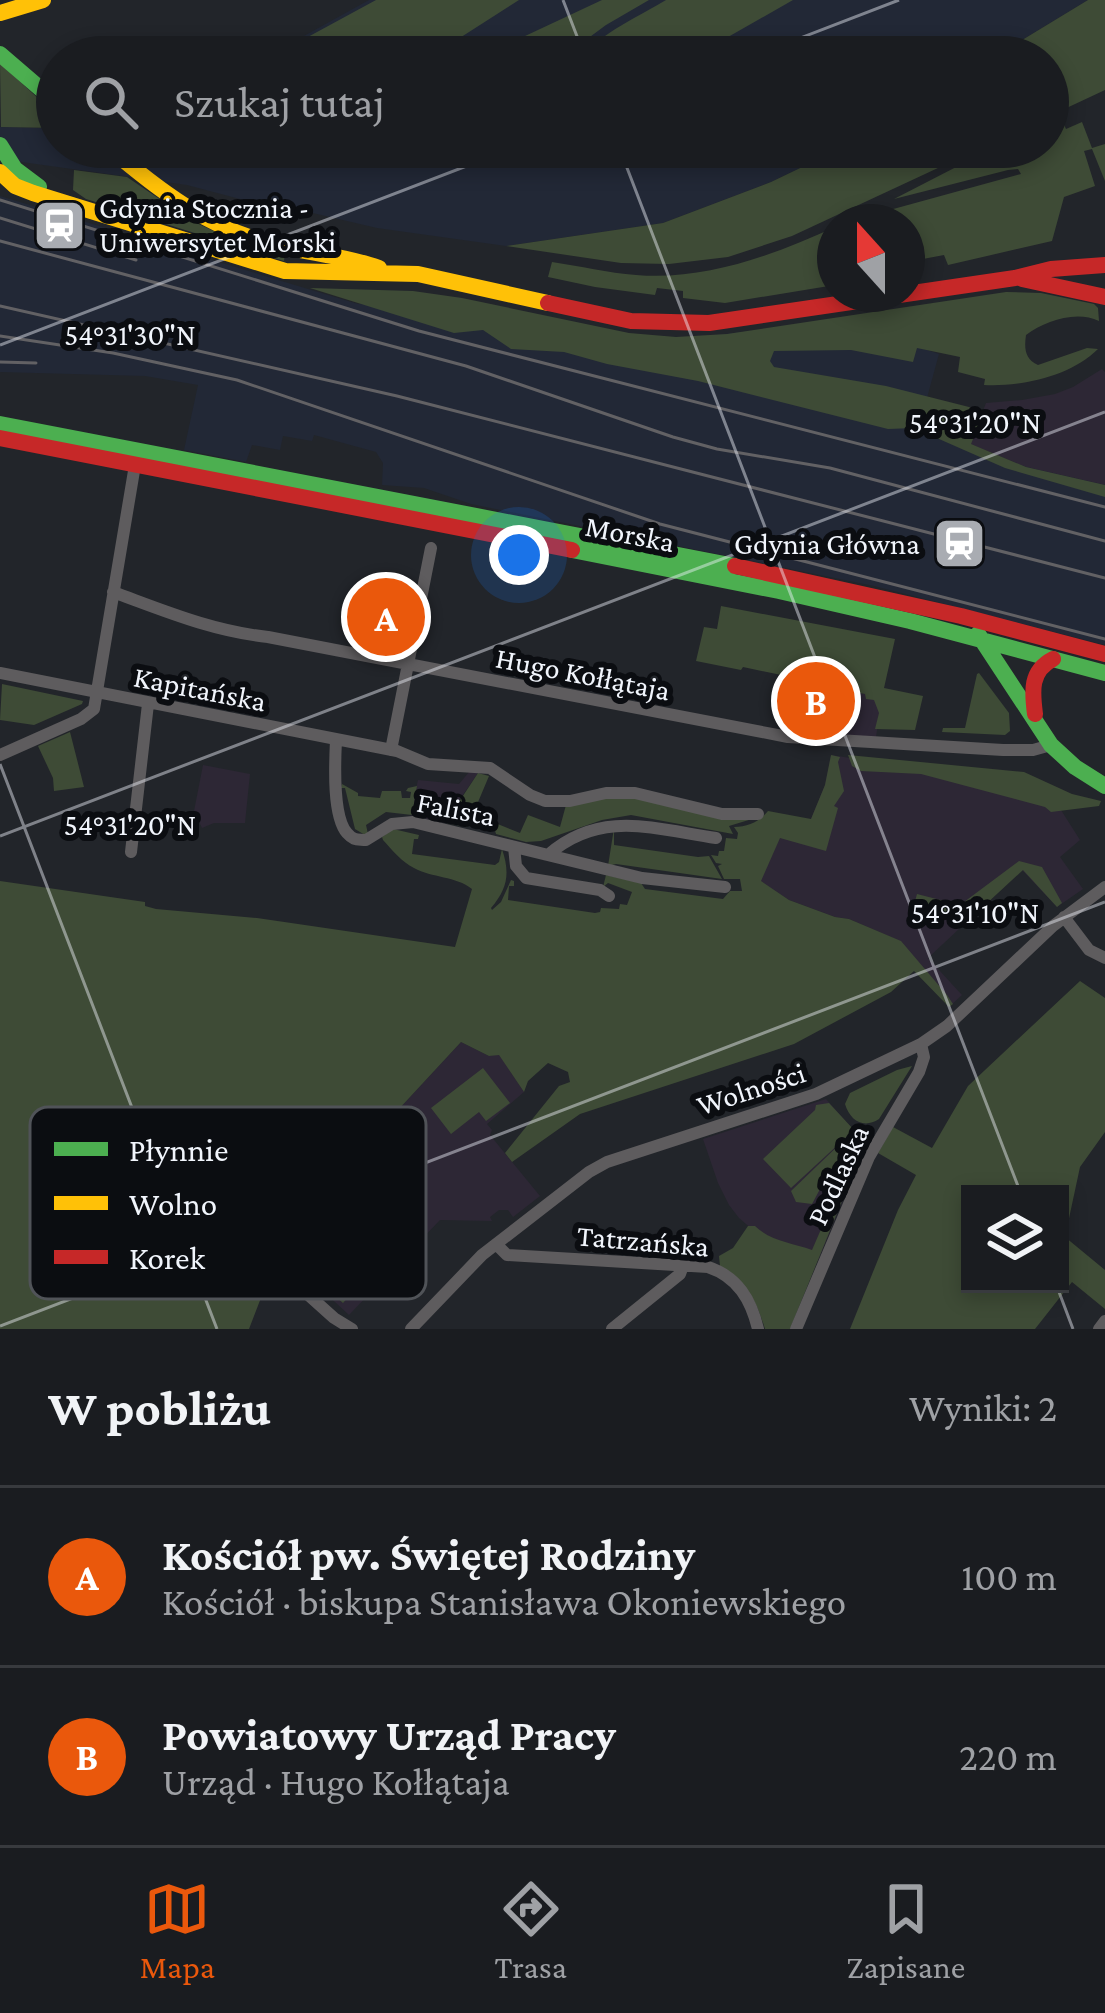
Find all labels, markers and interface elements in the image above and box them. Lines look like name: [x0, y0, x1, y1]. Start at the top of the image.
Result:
search box: [36, 36, 1069, 168]
icon: search: [78, 69, 144, 135]
text: Szukaj tutaj: [174, 77, 385, 127]
place label: Gdynia Stocznia - Uniwersytet Morski: [99, 191, 336, 259]
station icon: Gdynia Stocznia - Uniwersytet Morski: [32, 197, 88, 253]
north arrow: [817, 204, 925, 312]
text: 54°31'30"N: [64, 318, 196, 351]
text: 54°31'20"N: [909, 406, 1041, 439]
street label: Morska: [583, 509, 678, 558]
station icon: Gdynia Główna: [931, 516, 987, 572]
your location: [489, 525, 549, 585]
place label: Gdynia Główna: [734, 527, 920, 561]
pin: A: [347, 572, 425, 662]
street label: Hugo Kołłątaja: [493, 640, 673, 708]
pin: B: [777, 656, 855, 746]
street label: Kapitańska: [131, 660, 269, 718]
street label: Falista: [414, 785, 498, 832]
text: 54°31'20"N: [64, 808, 196, 841]
text: 54°31'10"N: [911, 896, 1039, 929]
street label: Wolności: [692, 1055, 809, 1122]
legend: [30, 1107, 426, 1299]
street label: Podlaska: [800, 1119, 875, 1230]
text: Płynnie: [129, 1131, 228, 1168]
text: Wolno: [129, 1185, 217, 1222]
map controls: [961, 1185, 1069, 1293]
button: layers: [961, 1185, 1069, 1293]
street label: Tatrzańska: [576, 1218, 710, 1263]
text: Korek: [129, 1239, 205, 1276]
text: W pobliżu: [48, 1379, 271, 1436]
text: Wyniki: 2: [909, 1386, 1057, 1429]
text: Kościół pw. Świętej Rodziny: [162, 1530, 695, 1580]
text: A: [75, 1555, 99, 1598]
text: 100 m: [961, 1555, 1057, 1598]
text: Kościół · biskupa Stanisława Okoniewskiego: [162, 1580, 846, 1623]
text: Powiatowy Urząd Pracy: [162, 1710, 616, 1760]
text: B: [76, 1735, 98, 1778]
text: 220 m: [959, 1735, 1057, 1778]
text: Urząd · Hugo Kołłątaja: [162, 1760, 510, 1803]
tab: Mapa: [140, 1876, 215, 1985]
tab: Trasa: [494, 1876, 567, 1985]
tab: Zapisane: [846, 1876, 965, 1985]

